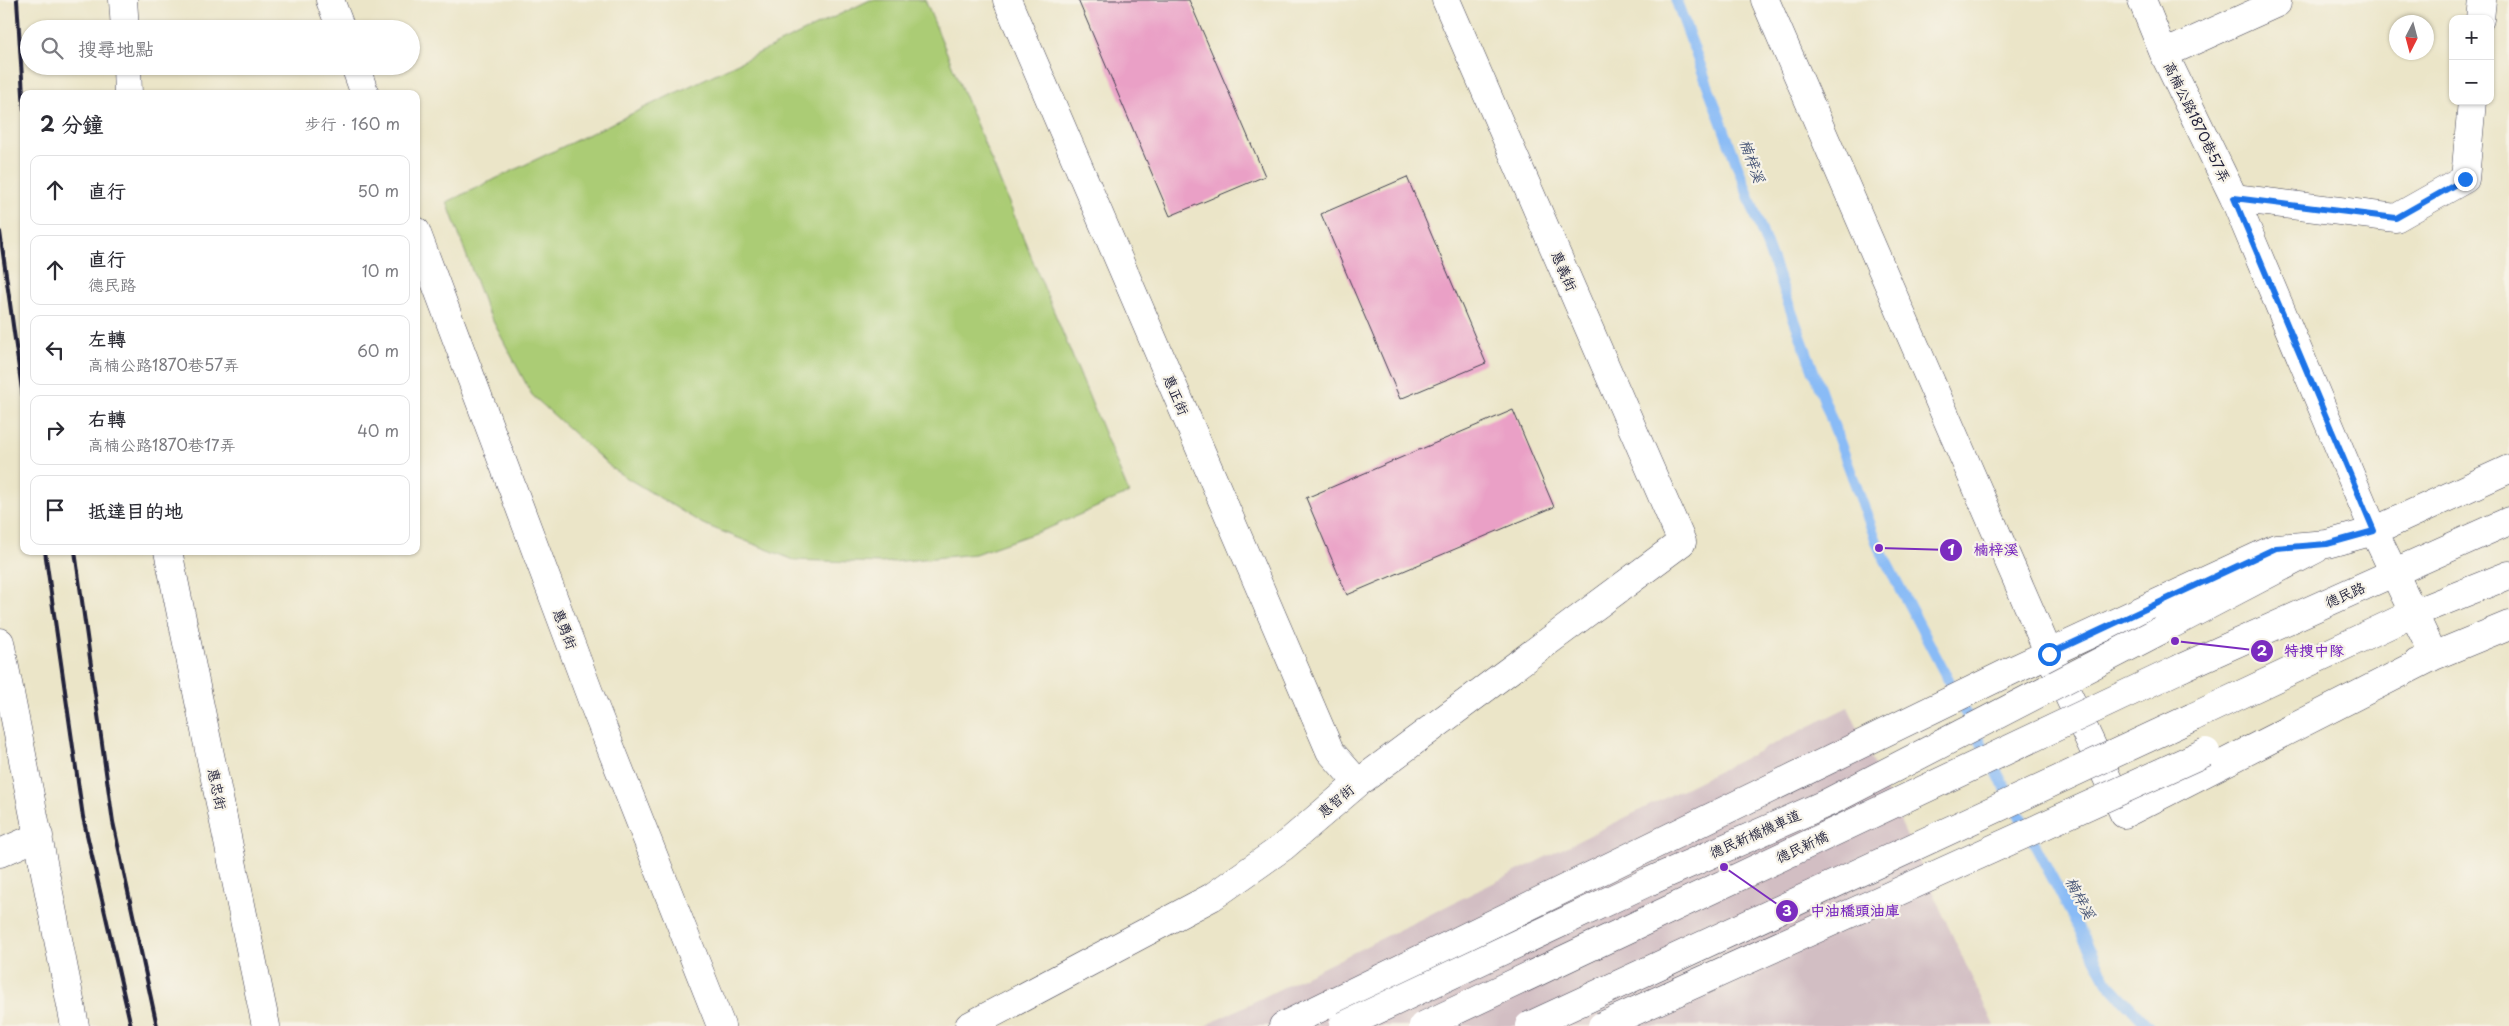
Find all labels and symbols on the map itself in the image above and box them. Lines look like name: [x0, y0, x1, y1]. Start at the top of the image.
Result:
north arrow: [2389, 15, 2434, 60]
street label: 高楠公路1870巷57弄: [2159, 58, 2236, 186]
water label: 楠梓溪: [1735, 135, 1772, 186]
route end: [2454, 168, 2477, 191]
street label: 惠義街: [1546, 247, 1583, 294]
street label: 惠正街: [1159, 371, 1194, 418]
callout: 楠梓溪: [1938, 535, 2028, 565]
text: 1: [1947, 537, 1955, 560]
text: 楠梓溪: [1973, 537, 2019, 560]
street label: 德民路: [2321, 576, 2368, 613]
street label: 惠勇街: [548, 605, 583, 652]
callout: 特搜中隊: [2249, 636, 2354, 666]
text: 2: [2257, 638, 2268, 661]
text: 特搜中隊: [2284, 638, 2344, 661]
route start: [2038, 643, 2061, 666]
street label: 惠忠街: [203, 766, 232, 812]
street label: 惠智街: [1313, 779, 1359, 822]
street label: 德民新橋機車道: [1707, 806, 1803, 862]
street label: 德民新橋: [1773, 828, 1831, 866]
water label: 楠梓溪: [2061, 872, 2103, 923]
callout: 中油橋頭油庫: [1775, 896, 1910, 926]
text: 3: [1782, 898, 1792, 921]
text: 中油橋頭油庫: [1810, 898, 1900, 921]

